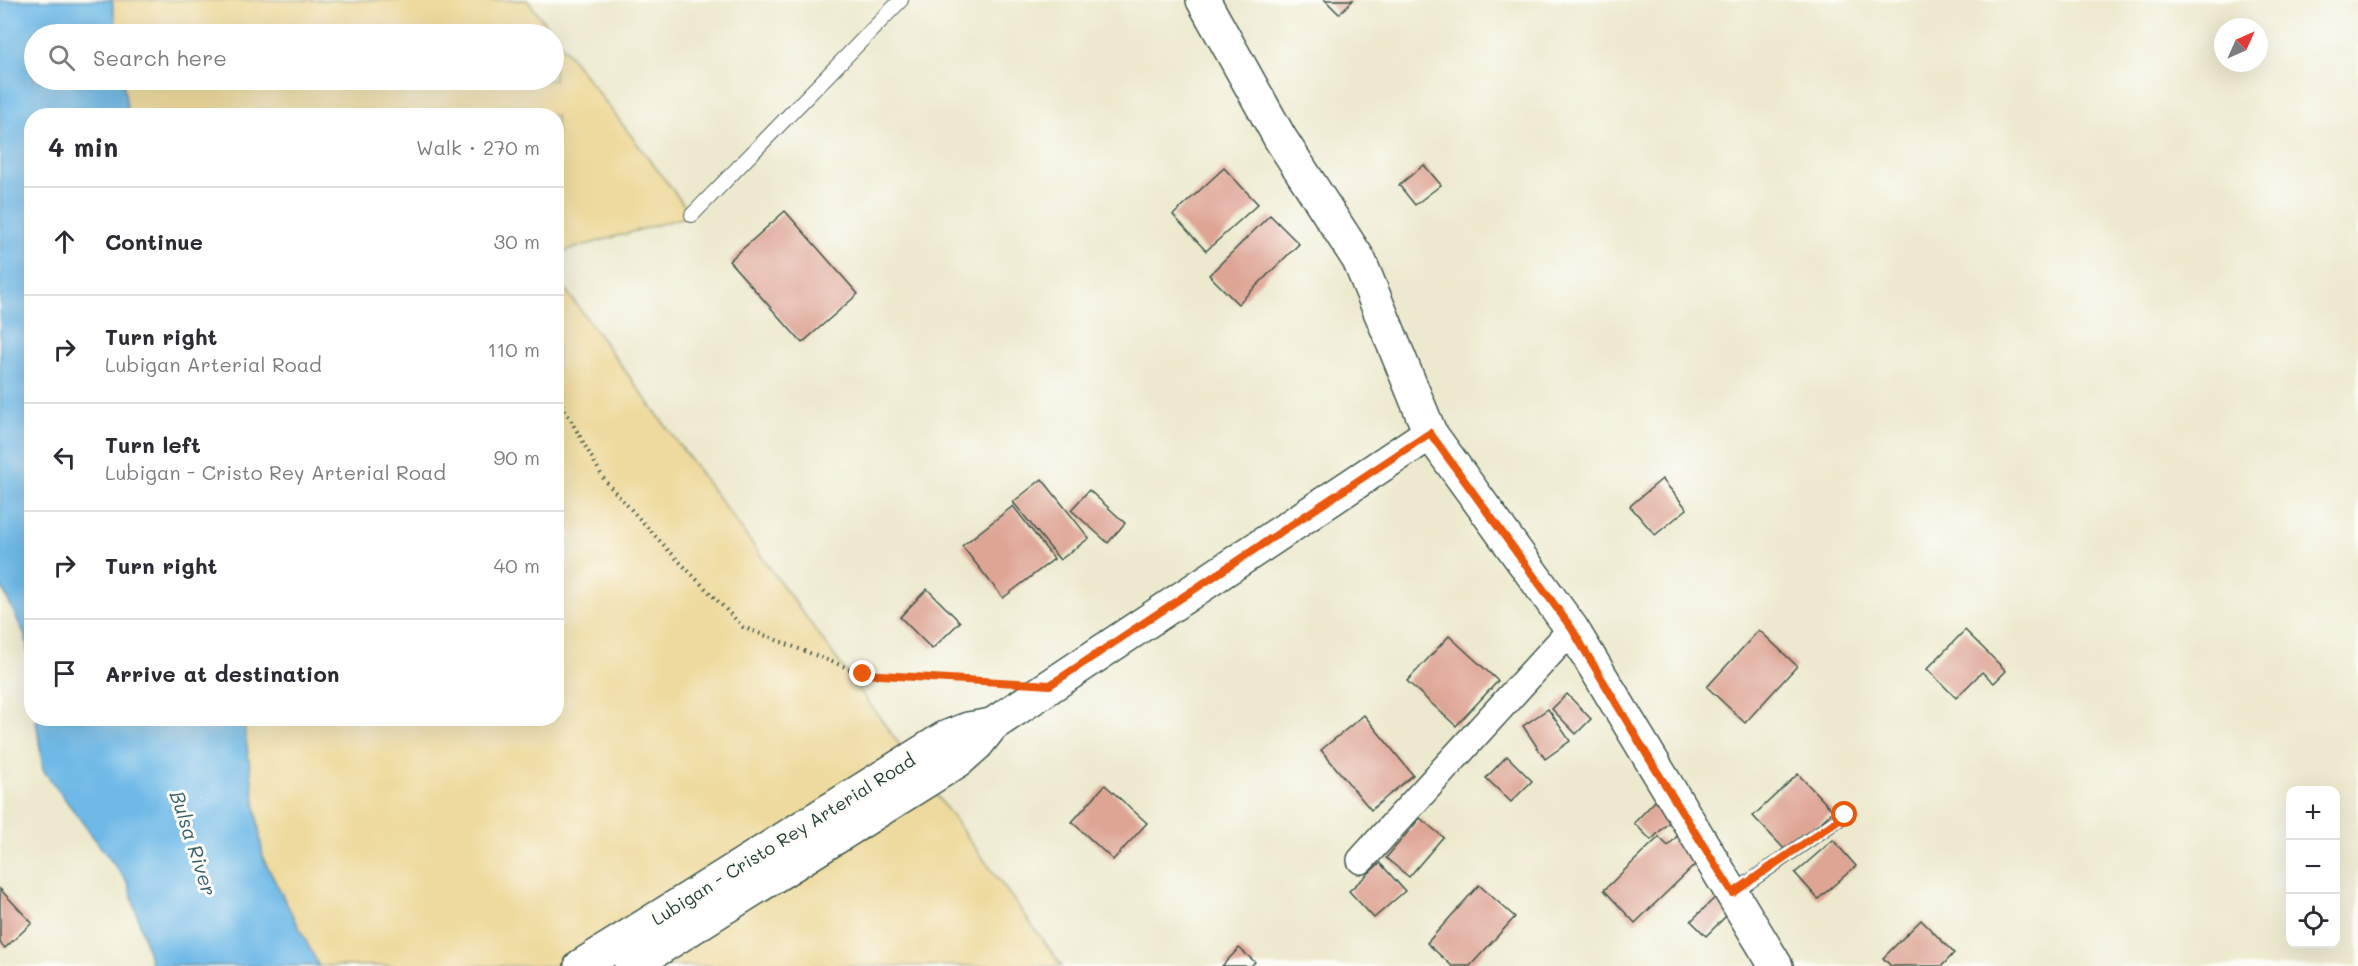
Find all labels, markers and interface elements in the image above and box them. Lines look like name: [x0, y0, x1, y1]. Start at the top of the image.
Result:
north arrow: [2214, 18, 2268, 72]
search box: [24, 24, 564, 90]
icon: search: [45, 41, 78, 74]
text: Search here: [93, 43, 227, 72]
text: 4 min: [48, 130, 118, 164]
text: Walk · 270 m: [416, 134, 540, 160]
icon: ahead: [48, 225, 81, 258]
text: Continue: [105, 227, 203, 256]
text: 30 m: [494, 228, 540, 254]
text: Turn right: [105, 322, 217, 351]
icon: right: [48, 333, 81, 366]
text: 110 m: [487, 336, 540, 362]
text: Lubigan Arterial Road: [105, 351, 322, 377]
text: Turn left: [105, 430, 201, 459]
icon: left: [48, 441, 81, 474]
text: 90 m: [494, 444, 540, 470]
text: Lubigan - Cristo Rey Arterial Road: [105, 459, 446, 485]
icon: right: [48, 549, 81, 582]
text: Turn right: [105, 551, 217, 580]
text: 40 m: [494, 552, 540, 578]
icon: arrive: [48, 657, 81, 690]
text: Arrive at destination: [105, 659, 340, 688]
route end: [849, 660, 875, 686]
street label: Lubigan - Cristo Rey Arterial Road: [647, 748, 919, 930]
map controls: [2286, 786, 2340, 948]
button: +: [2286, 786, 2340, 840]
water label: Bulsa River: [165, 787, 223, 899]
route start: [1831, 801, 1857, 827]
button: −: [2286, 840, 2340, 894]
button: locate: [2286, 894, 2340, 948]

